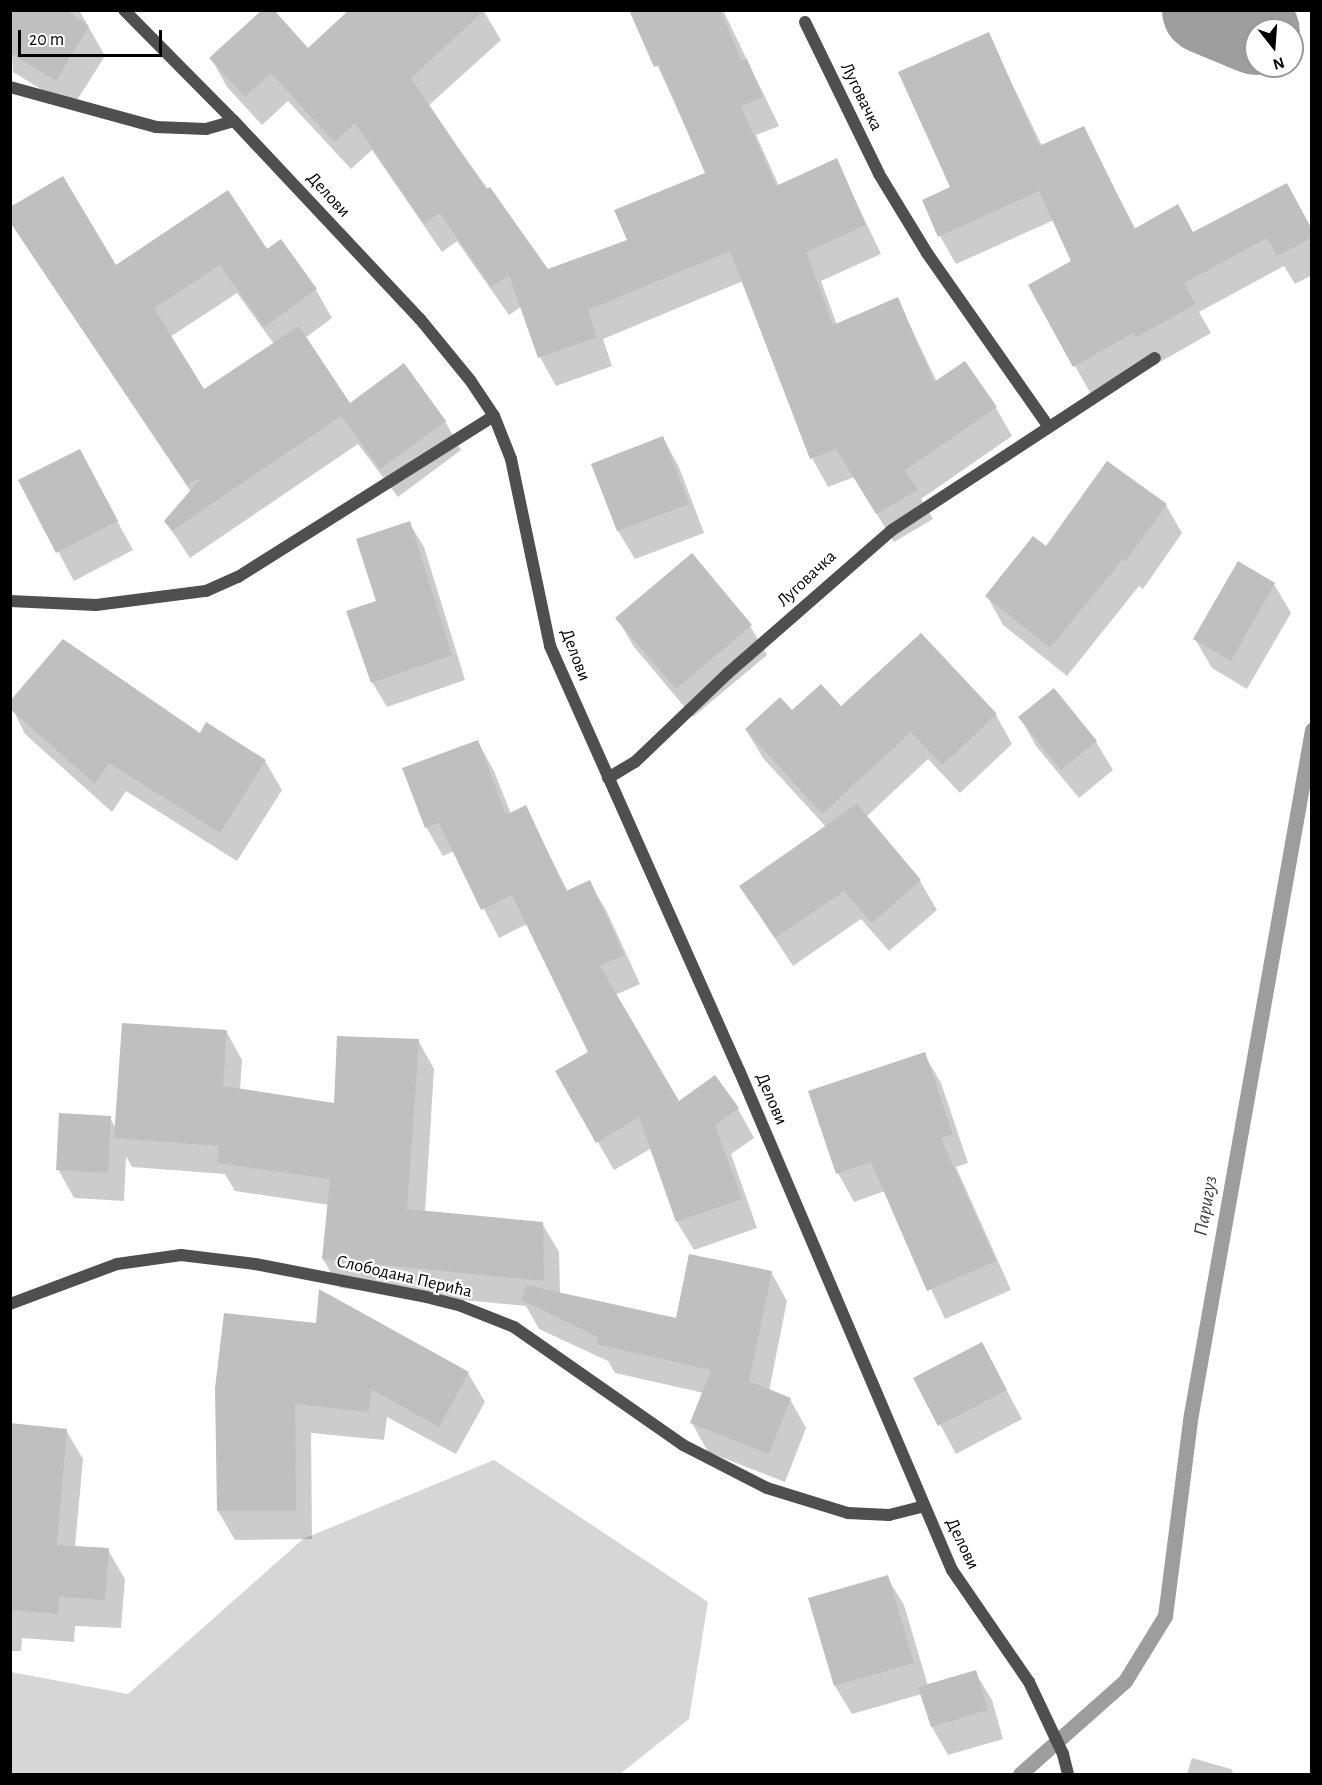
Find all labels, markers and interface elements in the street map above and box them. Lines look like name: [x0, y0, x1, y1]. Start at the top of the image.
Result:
scale bar: [21, 18, 165, 56]
north arrow: [1244, 18, 1304, 78]
text: 20 m: [29, 31, 64, 49]
text: N: [1271, 54, 1286, 73]
street label: Луговачка: [835, 59, 887, 135]
street label: Делови: [301, 168, 355, 222]
street label: Луговачка: [773, 546, 841, 612]
street label: Делови: [555, 626, 595, 684]
street label: Делови: [750, 1070, 792, 1128]
water label: Паригуз: [1189, 1174, 1223, 1238]
street label: Слободана Перића: [334, 1251, 474, 1303]
street label: Делови: [940, 1515, 984, 1573]

